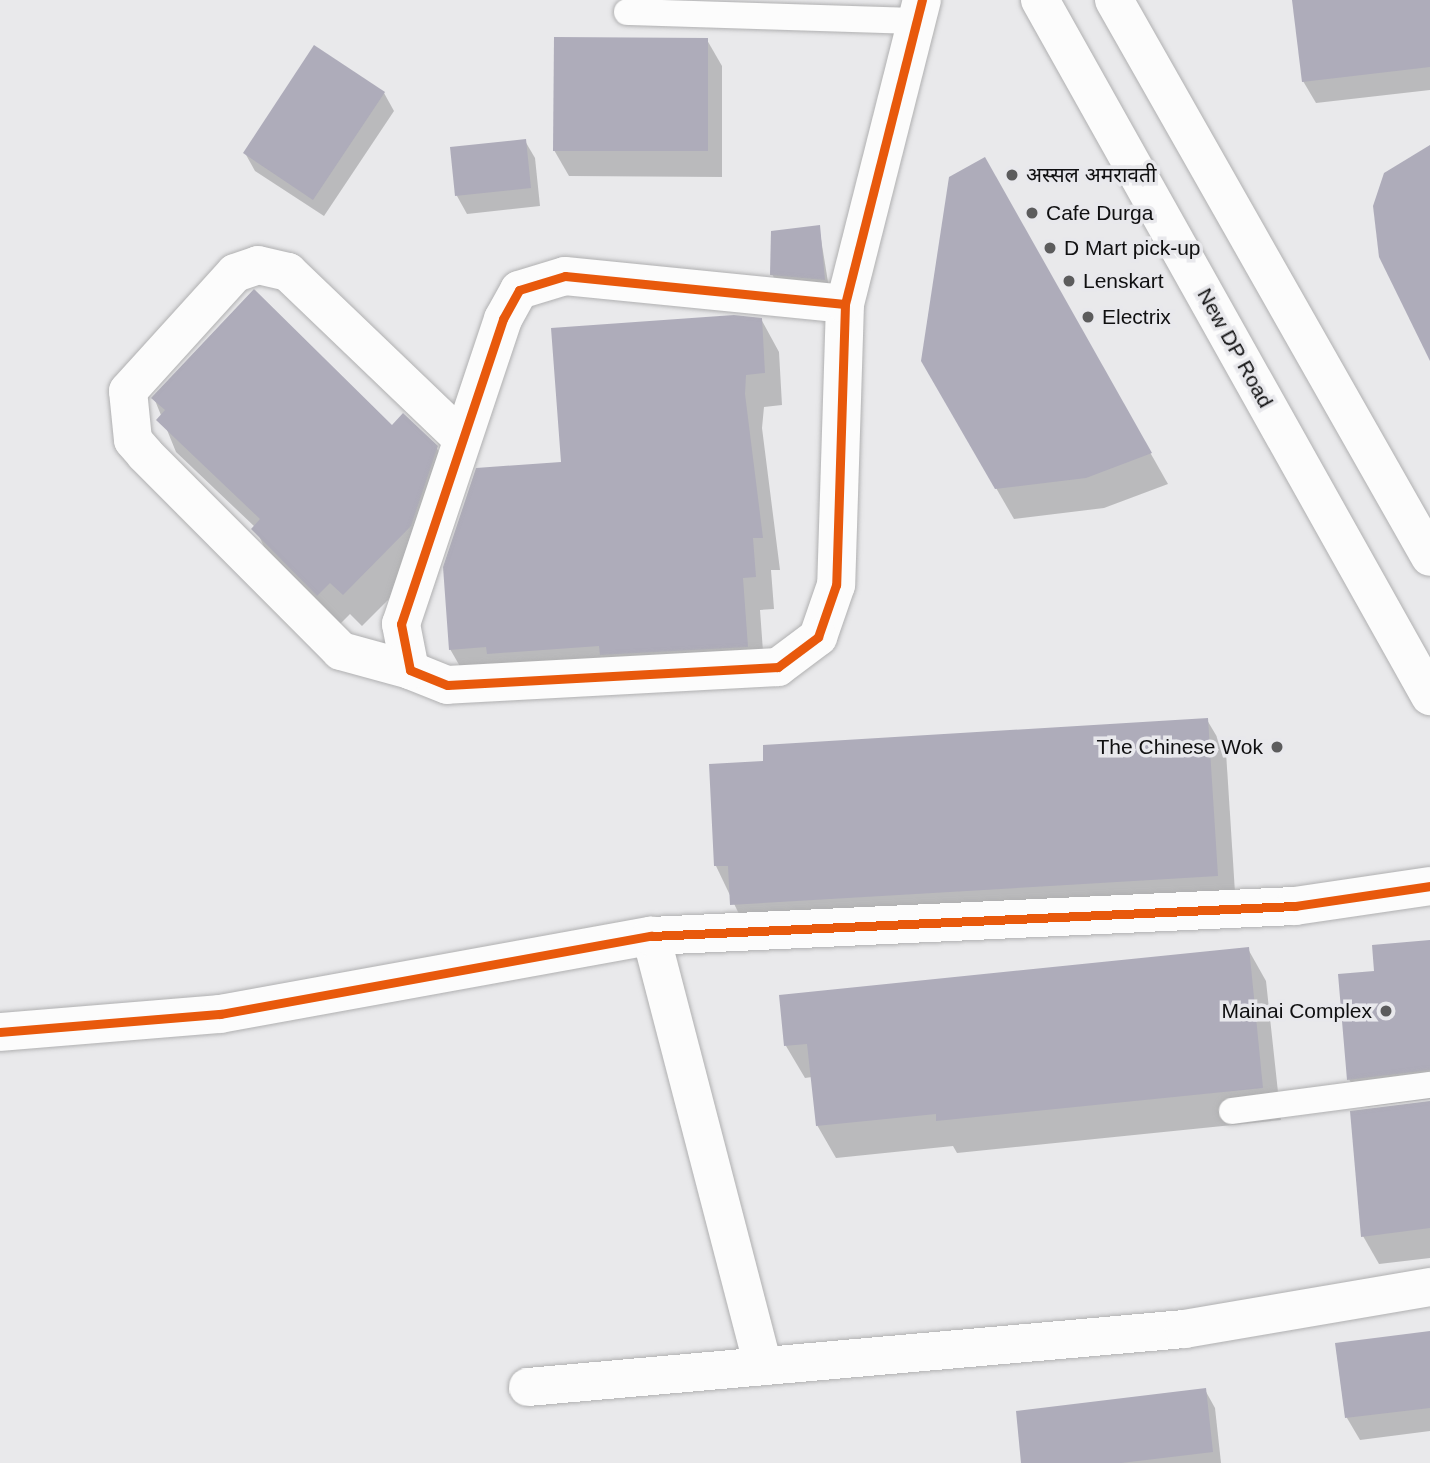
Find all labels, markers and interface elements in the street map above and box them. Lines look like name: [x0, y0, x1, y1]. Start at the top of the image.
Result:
place label: अस्सल अमरावती: [1026, 162, 1156, 188]
marker: अस्सल अमरावती: [1004, 167, 1020, 183]
place label: Cafe Durga: [1046, 200, 1153, 226]
marker: Cafe Durga: [1024, 205, 1040, 221]
place label: D Mart pick-up: [1064, 235, 1201, 261]
marker: D Mart pick-up: [1042, 240, 1058, 256]
place label: Lenskart: [1083, 268, 1164, 294]
marker: Lenskart: [1061, 273, 1077, 289]
street label: New DP Road: [1192, 284, 1278, 412]
place label: Electrix: [1102, 304, 1171, 330]
marker: Electrix: [1080, 309, 1096, 325]
place label: The Chinese Wok: [1096, 734, 1263, 760]
marker: The Chinese Wok: [1269, 739, 1285, 755]
place label: Mainai Complex: [1221, 998, 1372, 1024]
marker: Mainai Complex: [1378, 1003, 1394, 1019]

